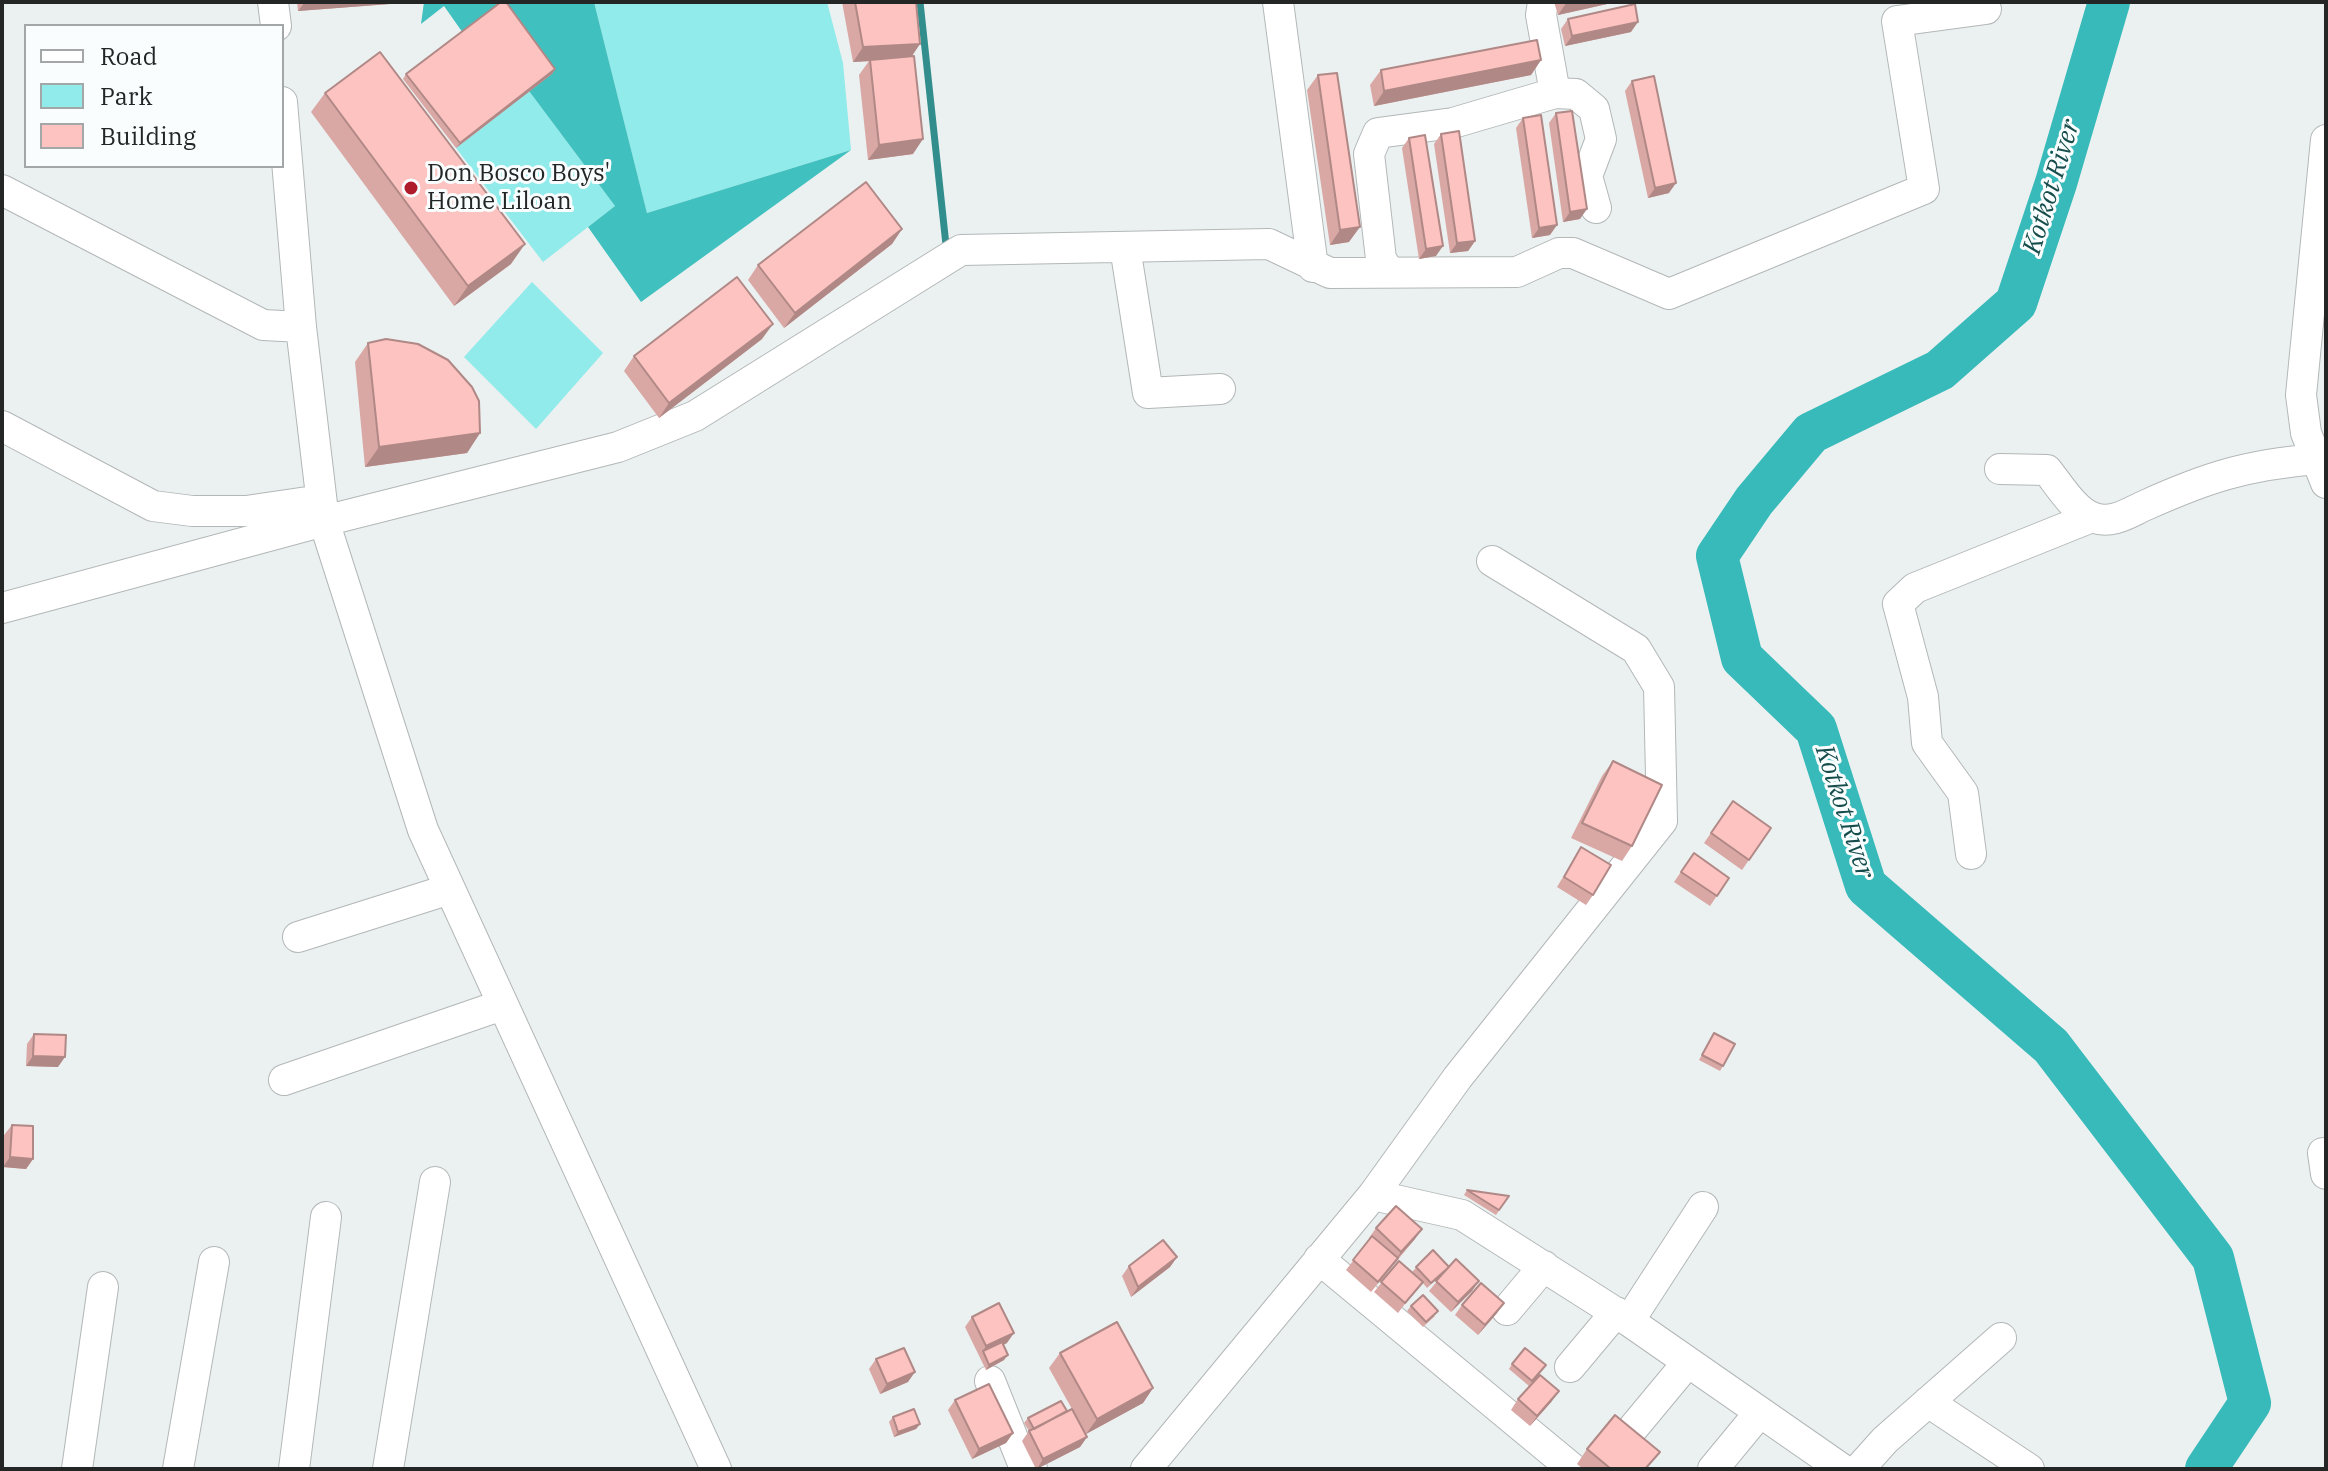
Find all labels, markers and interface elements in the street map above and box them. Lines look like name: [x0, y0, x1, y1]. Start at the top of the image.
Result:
legend: [24, 24, 284, 168]
text: Road: [100, 40, 157, 72]
text: Park: [100, 80, 152, 112]
water label: Kotkot River: [2017, 116, 2087, 258]
text: Building: [100, 120, 196, 152]
place label: Don Bosco Boys' Home Liloan: [427, 160, 610, 216]
marker: Don Bosco Boys' Home Liloan: [402, 179, 420, 197]
water label: Kotkot River: [1808, 741, 1880, 883]

